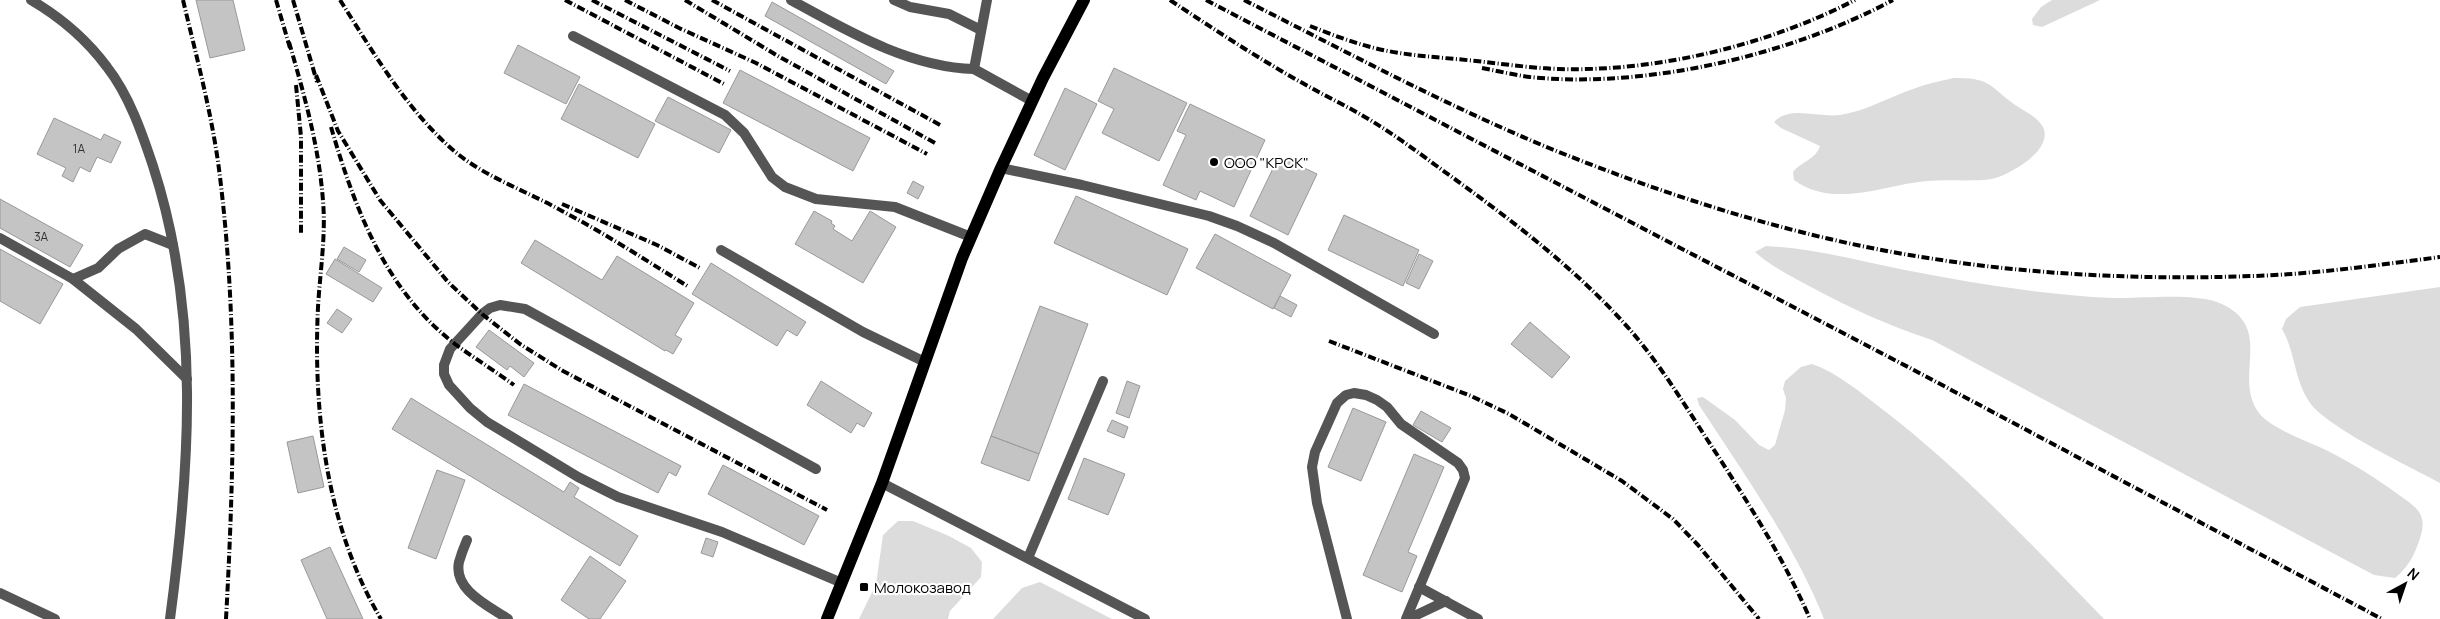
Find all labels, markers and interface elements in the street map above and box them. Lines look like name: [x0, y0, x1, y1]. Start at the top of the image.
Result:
house number: 1А: [73, 140, 86, 157]
place label: ООО "КРСК": [1224, 152, 1309, 173]
marker: ООО "КРСК": [1208, 156, 1220, 168]
house number: 3А: [34, 228, 49, 245]
north arrow: [2380, 559, 2430, 609]
text: N: [2404, 563, 2424, 584]
place label: Молокозавод: [874, 577, 971, 598]
marker: Молокозавод: [858, 581, 870, 593]

